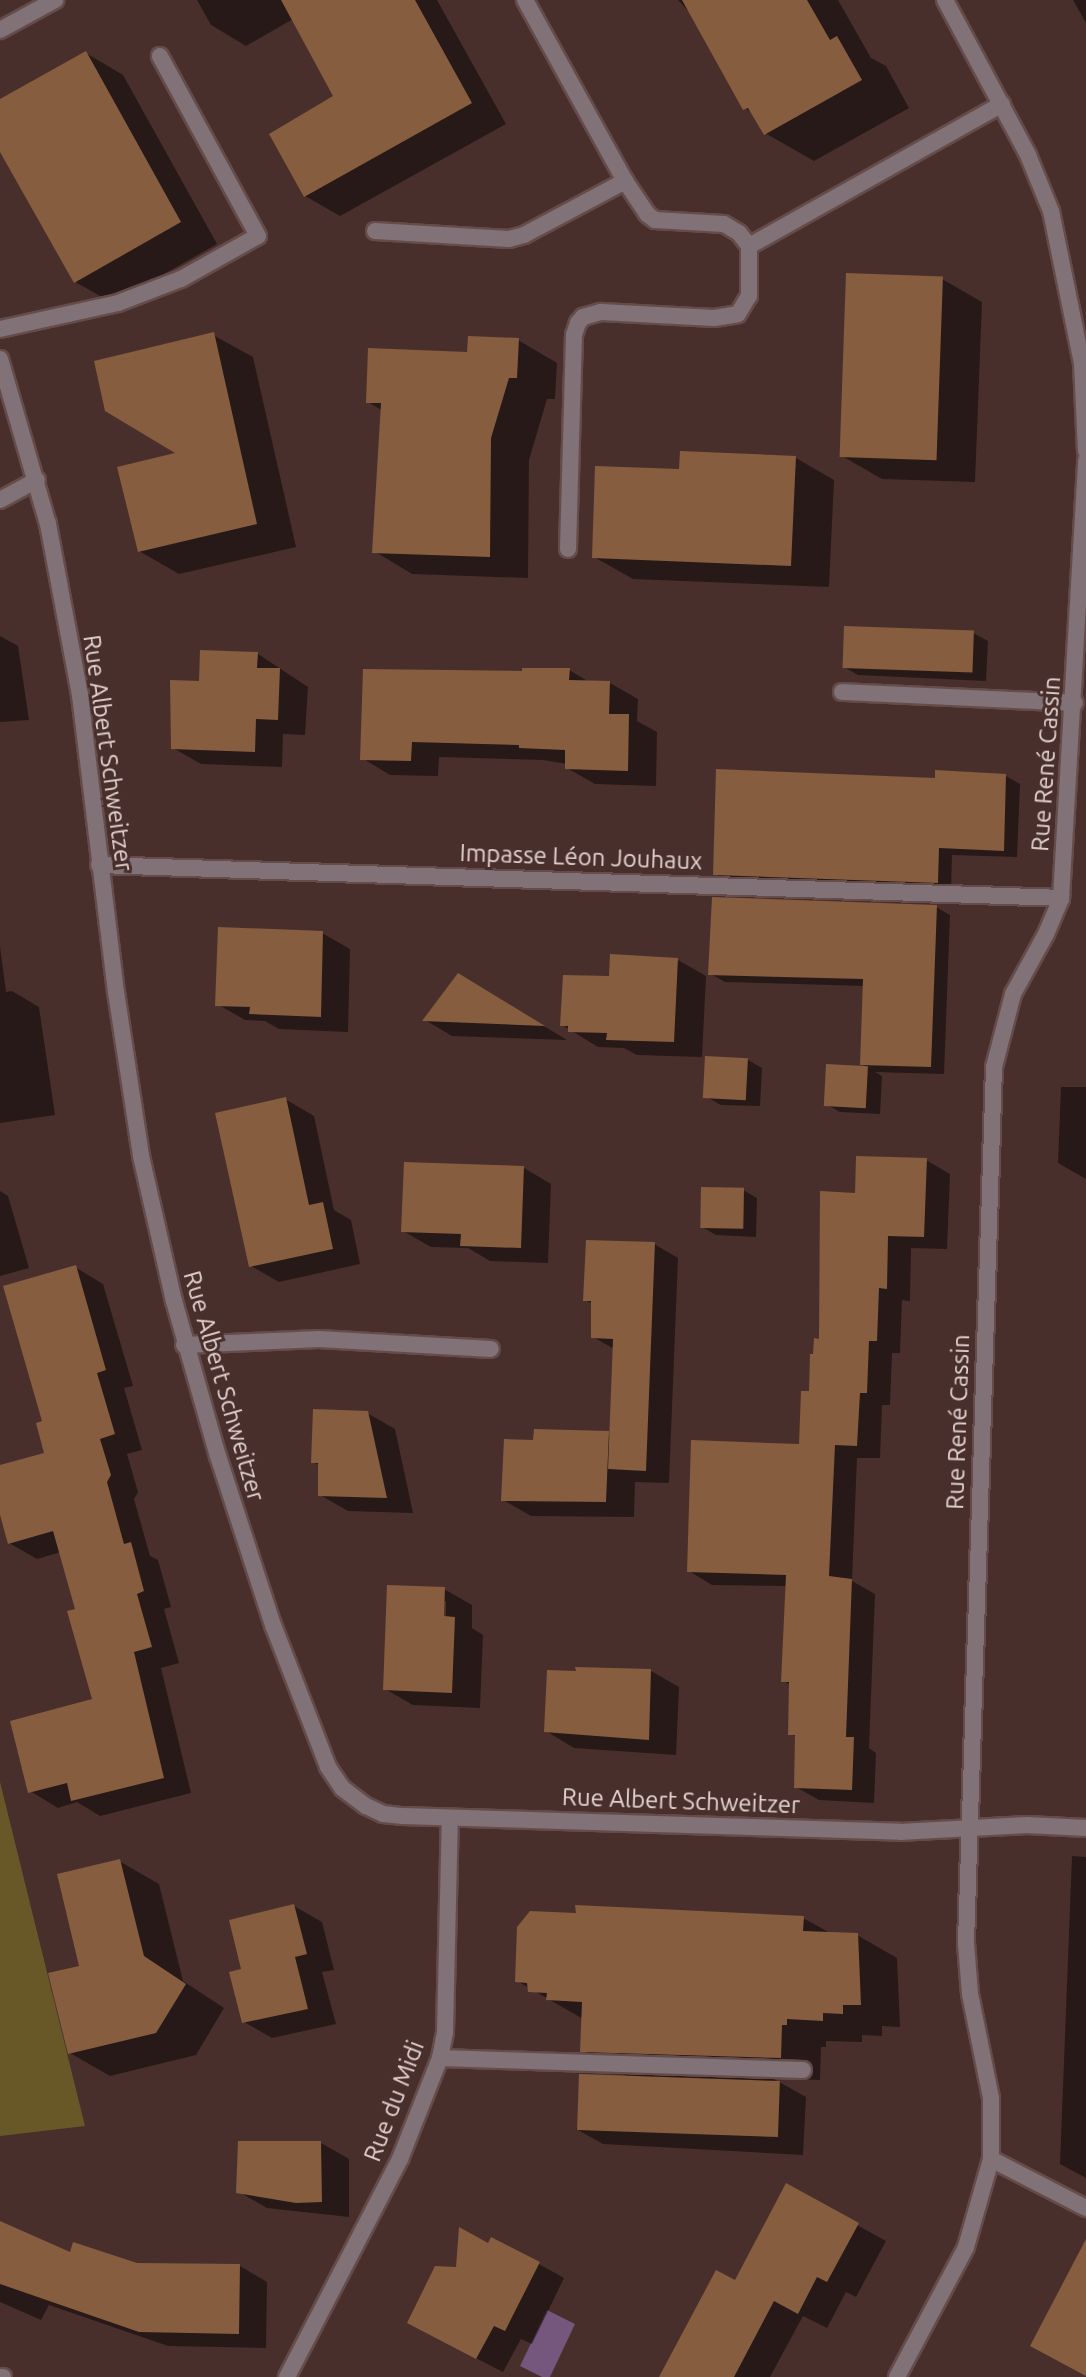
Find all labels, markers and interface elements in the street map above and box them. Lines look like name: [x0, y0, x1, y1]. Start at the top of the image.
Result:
street label: Rue Albert Schweitzer: [77, 633, 139, 873]
street label: Rue René Cassin: [1026, 675, 1066, 853]
street label: Impasse Léon Jouhaux: [459, 838, 703, 876]
street label: Rue Albert Schweitzer: [177, 1267, 271, 1505]
street label: Rue René Cassin: [941, 1334, 975, 1510]
street label: Rue Albert Schweitzer: [561, 1782, 801, 1820]
street label: Rue du Midi: [358, 2036, 430, 2166]

